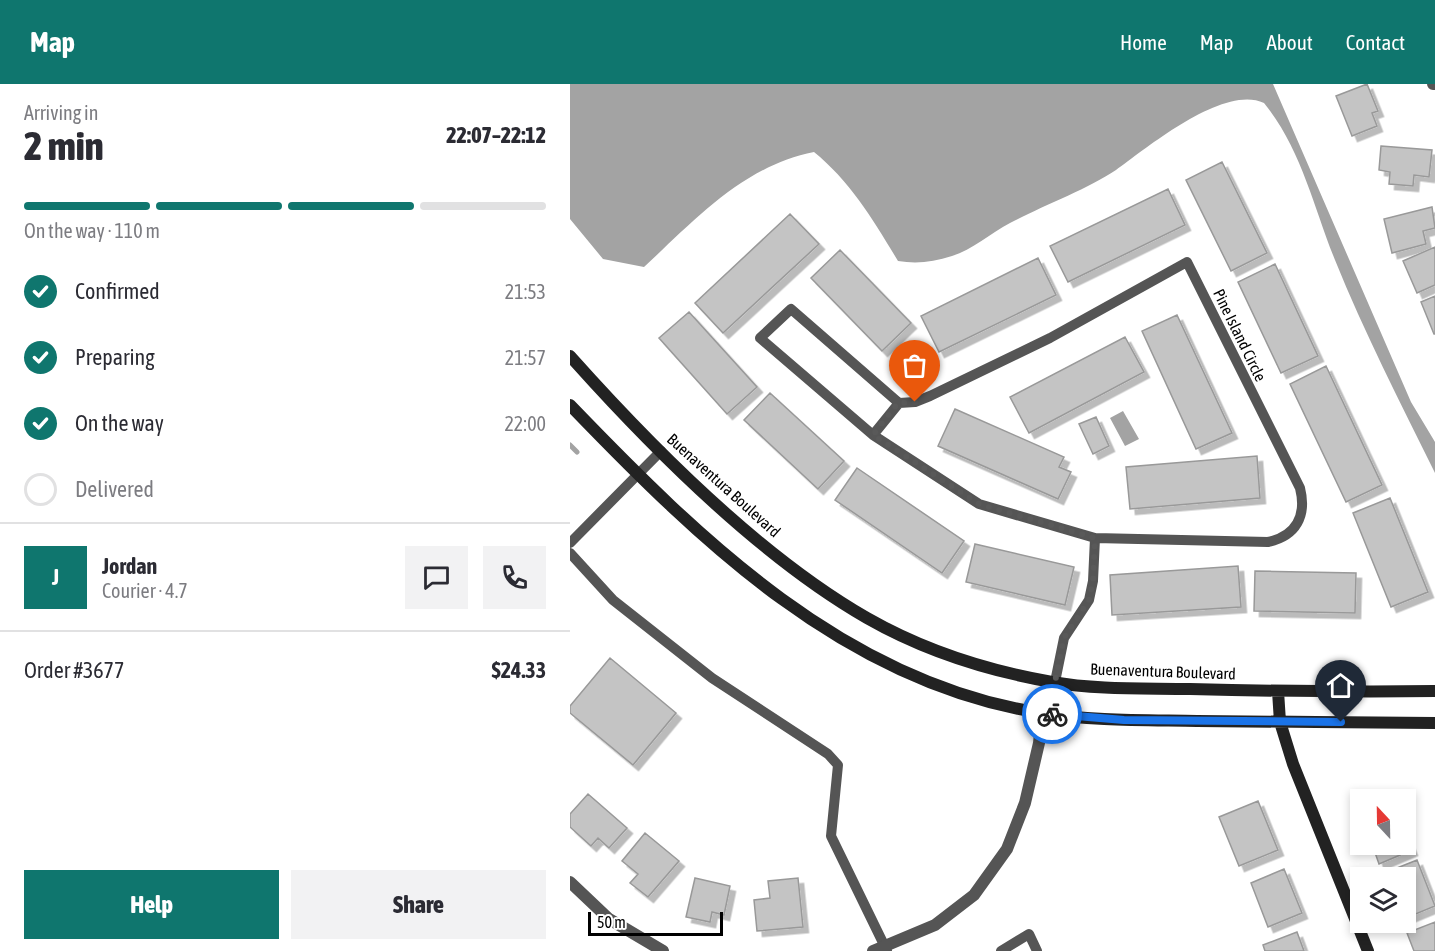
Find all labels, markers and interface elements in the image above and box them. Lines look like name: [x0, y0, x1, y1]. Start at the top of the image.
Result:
text: Map: [30, 26, 75, 58]
text: Home: [1120, 30, 1167, 54]
text: Map: [1200, 30, 1234, 54]
text: About: [1267, 30, 1313, 54]
text: Contact: [1346, 30, 1405, 54]
text: Arriving in: [24, 101, 98, 124]
text: 22:07–22:12: [446, 122, 546, 148]
text: 2 min: [24, 124, 104, 168]
text: On the way · 110 m: [24, 219, 160, 242]
icon: check: [24, 275, 57, 308]
text: Confirmed: [75, 278, 160, 304]
text: 21:53: [505, 280, 546, 303]
street label: Pine Island Circle: [1210, 286, 1270, 384]
pin: [889, 340, 940, 402]
icon: check: [24, 341, 57, 374]
text: Preparing: [75, 344, 155, 370]
text: 21:57: [505, 346, 546, 369]
icon: bag: [898, 349, 931, 382]
icon: check: [24, 407, 57, 440]
text: On the way: [75, 410, 164, 436]
text: 22:00: [504, 412, 546, 435]
street label: Buenaventura Boulevard: [664, 430, 784, 540]
text: Delivered: [75, 476, 154, 502]
button: chat: [405, 546, 468, 609]
button: phone: [483, 546, 546, 609]
text: Jordan: [102, 553, 157, 579]
text: J: [52, 564, 59, 590]
text: Courier · 4.7: [102, 579, 188, 602]
text: Order #3677: [24, 657, 124, 683]
text: $24.33: [491, 657, 546, 683]
street label: Buenaventura Boulevard: [1090, 659, 1236, 683]
pin: [1315, 660, 1366, 722]
icon: home: [1324, 669, 1357, 702]
courier: [1022, 684, 1082, 744]
icon: bike: [1036, 698, 1069, 731]
north arrow: [1350, 789, 1416, 855]
map controls: [1350, 789, 1416, 933]
button: layers: [1350, 867, 1416, 933]
button: Help: [24, 870, 279, 939]
button: Share: [291, 870, 546, 939]
scale bar: [588, 909, 723, 936]
text: 50 m: [597, 913, 626, 931]

